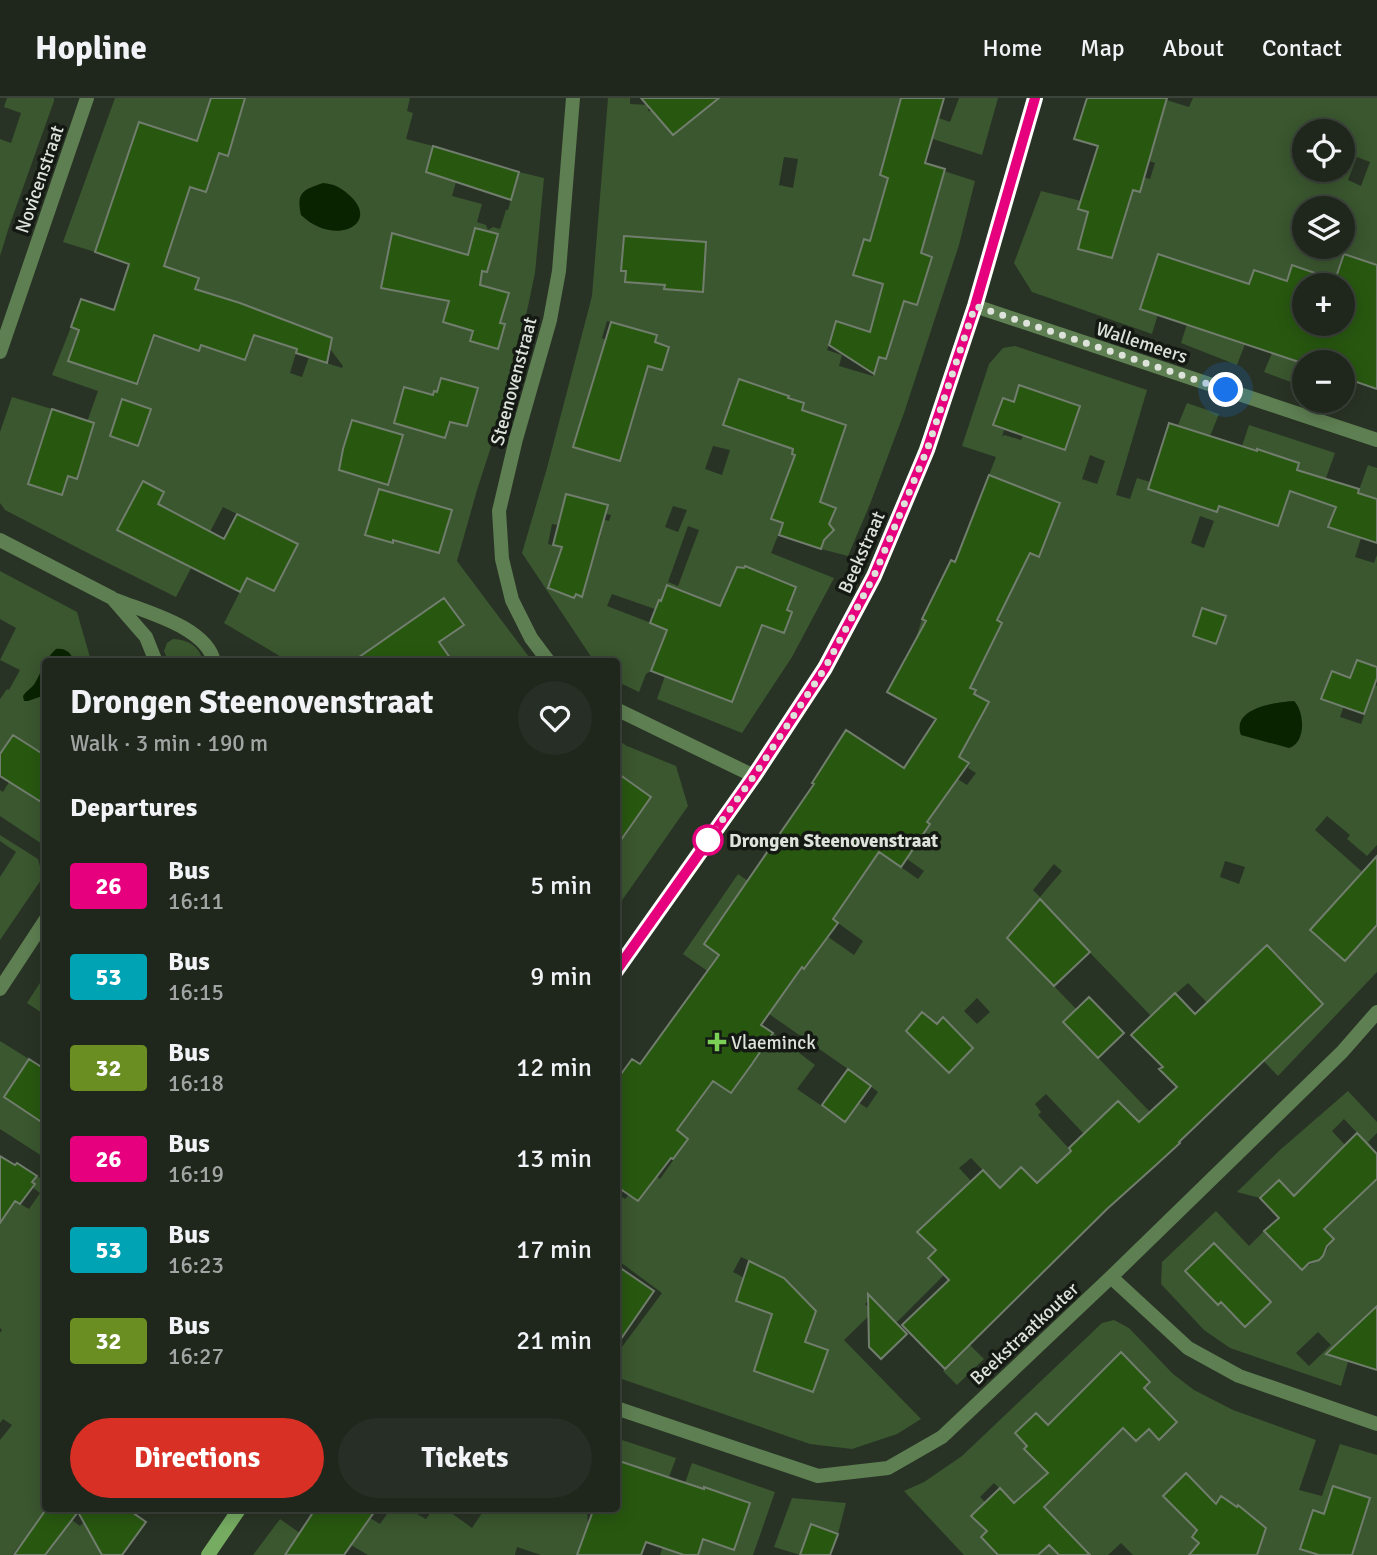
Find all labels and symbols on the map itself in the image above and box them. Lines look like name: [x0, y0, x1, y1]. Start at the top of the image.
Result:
street label: Novicenstraat: [10, 122, 70, 236]
street label: Steenovenstraat: [485, 314, 543, 448]
street label: Wallemeers: [1093, 317, 1190, 369]
your location: [1208, 372, 1243, 407]
street label: Beekstraat: [833, 507, 891, 597]
marker: Drongen Steenovenstraat: [693, 825, 723, 855]
place label: Drongen Steenovenstraat: [729, 829, 938, 853]
place label: Vlaeminck: [731, 1031, 816, 1055]
marker: Vlaeminck: [709, 1034, 725, 1050]
street label: Beekstraatkouter: [965, 1277, 1084, 1390]

